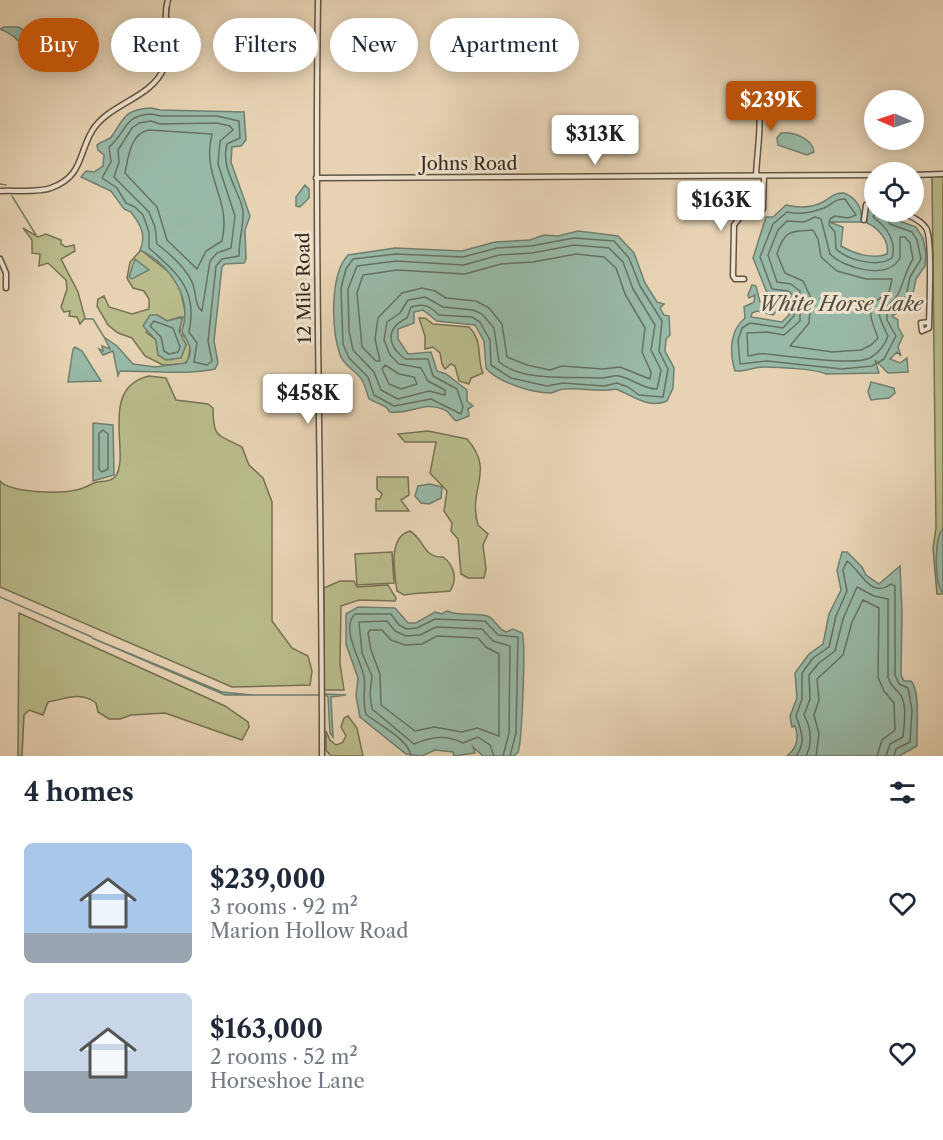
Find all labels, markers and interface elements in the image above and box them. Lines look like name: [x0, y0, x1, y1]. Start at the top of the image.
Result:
chip: Buy: [18, 18, 99, 72]
chip: Rent: [111, 18, 201, 72]
chip: Filters: [213, 18, 318, 72]
chip: New: [330, 18, 418, 72]
chip: Apartment: [430, 18, 579, 72]
pin: $239K: [729, 81, 813, 132]
text: $239K: [740, 88, 802, 112]
north arrow: [864, 90, 924, 150]
map controls: [864, 90, 924, 222]
pin: $313K: [553, 115, 637, 166]
text: $313K: [566, 122, 624, 146]
street label: Johns Road: [418, 153, 517, 175]
button: locate: [864, 162, 924, 222]
pin: $163K: [679, 181, 763, 232]
text: $163K: [691, 188, 751, 212]
street label: 12 Mile Road: [292, 232, 316, 344]
water label: White Horse Lake: [759, 292, 925, 316]
pin: $458K: [266, 374, 350, 425]
text: $458K: [277, 381, 339, 405]
text: 4 homes: [24, 776, 134, 808]
icon: filters: [886, 776, 919, 809]
text: $239,000: [210, 863, 326, 895]
icon: home: [72, 867, 144, 939]
icon: heart: [886, 887, 919, 920]
text: 3 rooms · 92 m²: [210, 895, 358, 919]
text: Marion Hollow Road: [210, 919, 408, 943]
text: $163,000: [210, 1013, 323, 1045]
icon: home: [72, 1017, 144, 1089]
icon: heart: [886, 1037, 919, 1070]
text: 2 rooms · 52 m²: [210, 1045, 358, 1069]
text: Horseshoe Lane: [210, 1069, 365, 1093]

